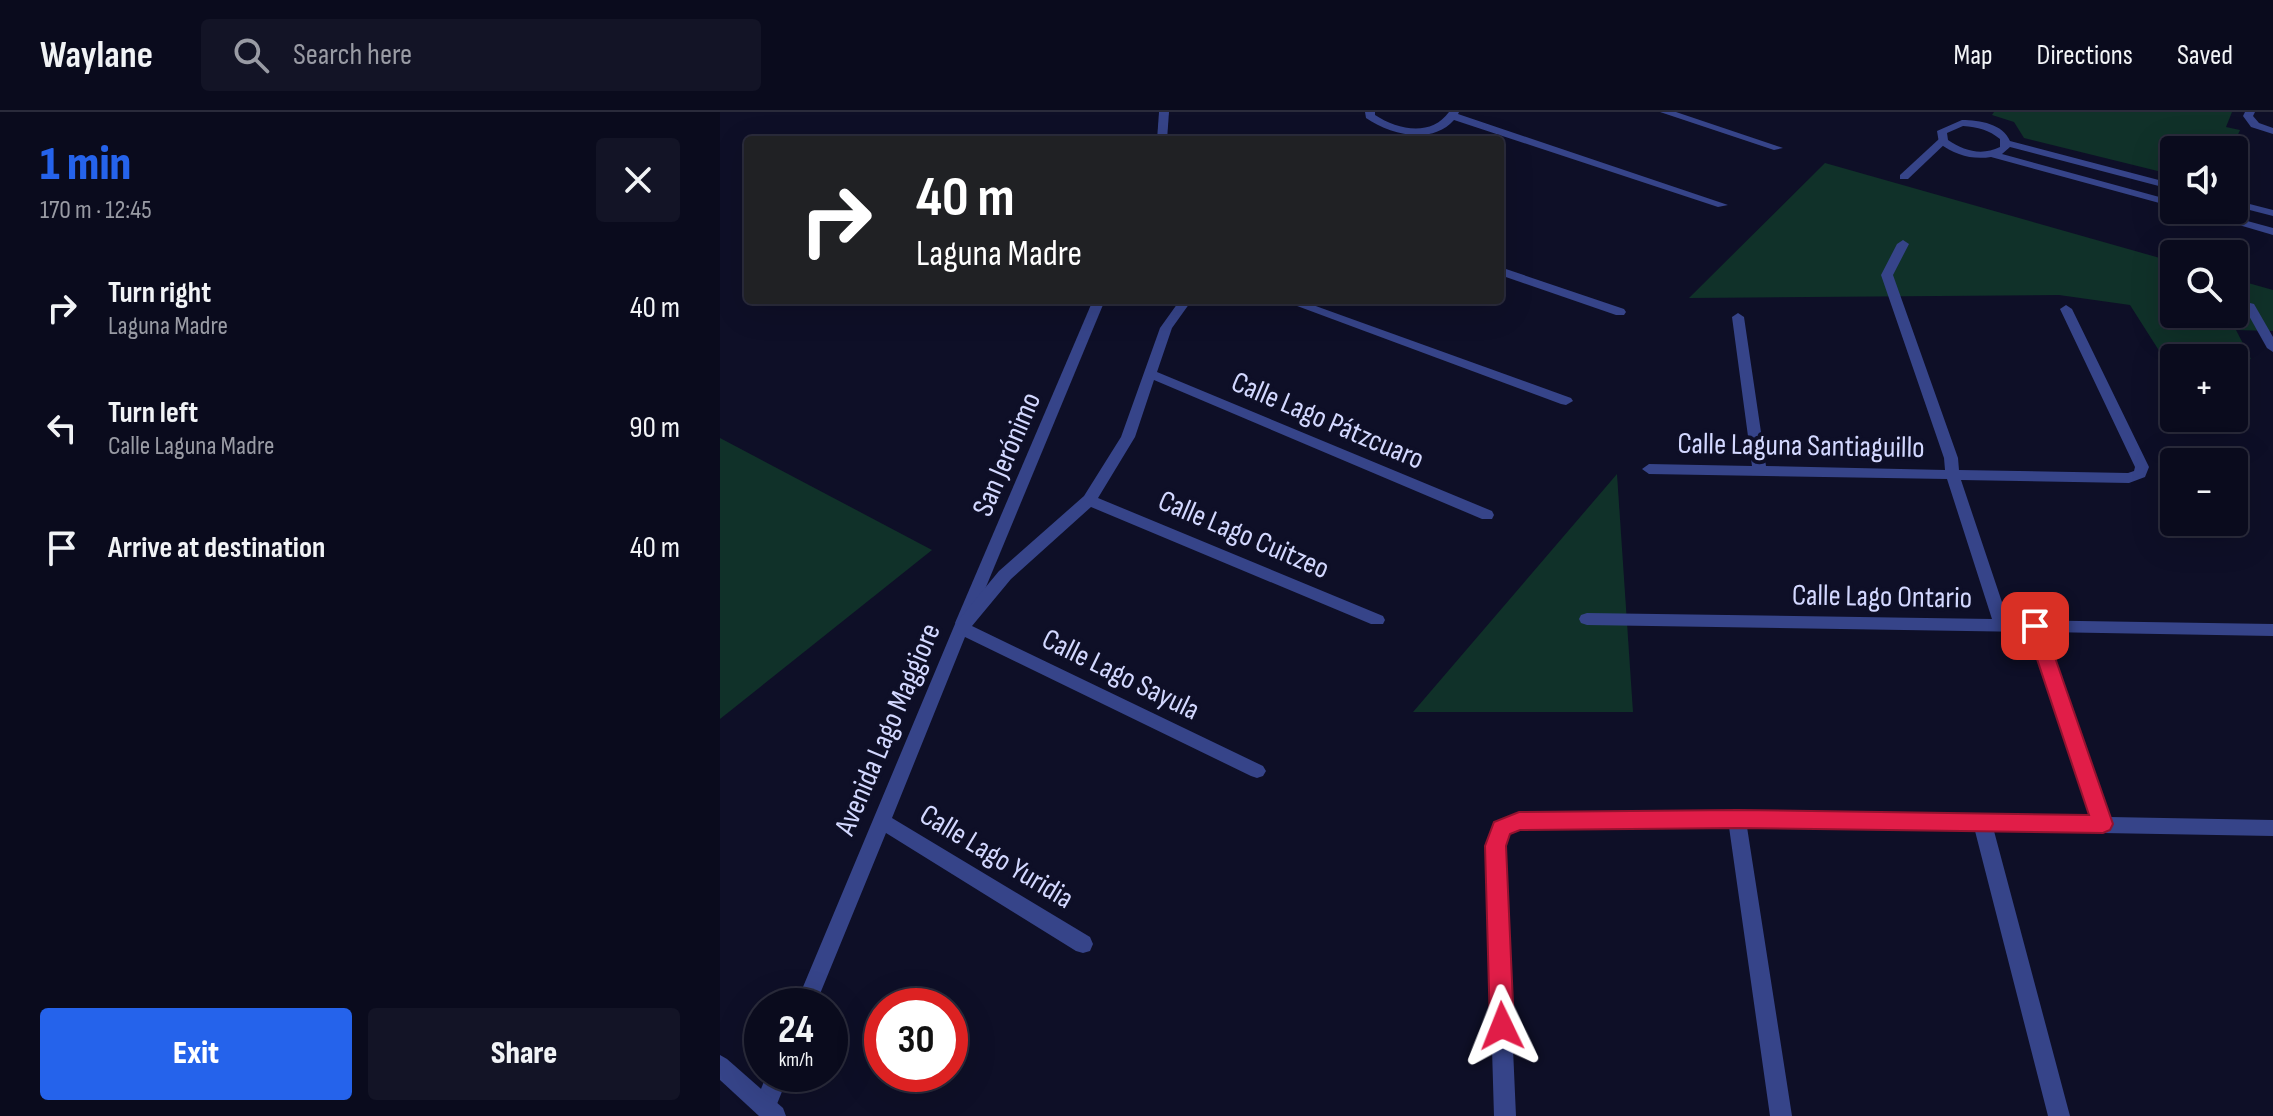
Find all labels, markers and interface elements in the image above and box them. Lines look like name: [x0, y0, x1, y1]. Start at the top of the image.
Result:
search box: [201, 19, 761, 91]
text: Waylane: [40, 33, 153, 78]
icon: search: [229, 33, 273, 77]
text: Search here: [293, 37, 412, 73]
text: Map: [1954, 39, 1993, 72]
text: Directions: [2037, 39, 2133, 72]
text: Saved: [2177, 39, 2233, 72]
text: 1 min: [40, 136, 131, 193]
map controls: [2160, 136, 2248, 536]
button: sound: [2160, 136, 2248, 224]
button: close: [596, 138, 680, 222]
text: 40 m: [916, 165, 1015, 232]
icon: right: [784, 168, 888, 272]
text: 170 m · 12:45: [40, 195, 152, 226]
text: Laguna Madre: [916, 233, 1082, 276]
button: search: [2160, 240, 2248, 328]
text: Turn right: [108, 275, 211, 311]
icon: right: [40, 286, 84, 330]
text: 40 m: [630, 290, 680, 326]
text: Laguna Madre: [108, 311, 228, 342]
button: +: [2160, 344, 2248, 432]
street label: Calle Lago Pátzcuaro: [1226, 364, 1429, 478]
street label: San Jerónimo: [965, 387, 1049, 522]
text: Turn left: [108, 395, 198, 431]
icon: left: [40, 406, 84, 450]
text: 90 m: [629, 410, 680, 446]
street label: Calle Laguna Santiaguillo: [1677, 426, 1925, 466]
text: Calle Laguna Madre: [108, 431, 274, 462]
button: −: [2160, 448, 2248, 536]
street label: Calle Lago Cuitzeo: [1153, 483, 1334, 587]
icon: arrive: [40, 526, 84, 570]
text: Arrive at destination: [108, 530, 325, 566]
text: 40 m: [630, 530, 680, 566]
street label: Calle Lago Ontario: [1792, 577, 1972, 617]
pin: [2001, 592, 2069, 660]
icon: arrive: [2013, 604, 2057, 648]
street label: Avenida Lago Maggiore: [827, 618, 949, 842]
street label: Calle Lago Sayula: [1036, 621, 1205, 728]
street label: Calle Lago Yuridia: [913, 797, 1080, 917]
position arrow: [1460, 984, 1544, 1068]
speed limit sign: 30: [864, 988, 968, 1092]
text: 24: [778, 1006, 814, 1054]
button: Exit: [40, 1008, 352, 1100]
button: Share: [368, 1008, 680, 1100]
text: km/h: [779, 1048, 813, 1072]

